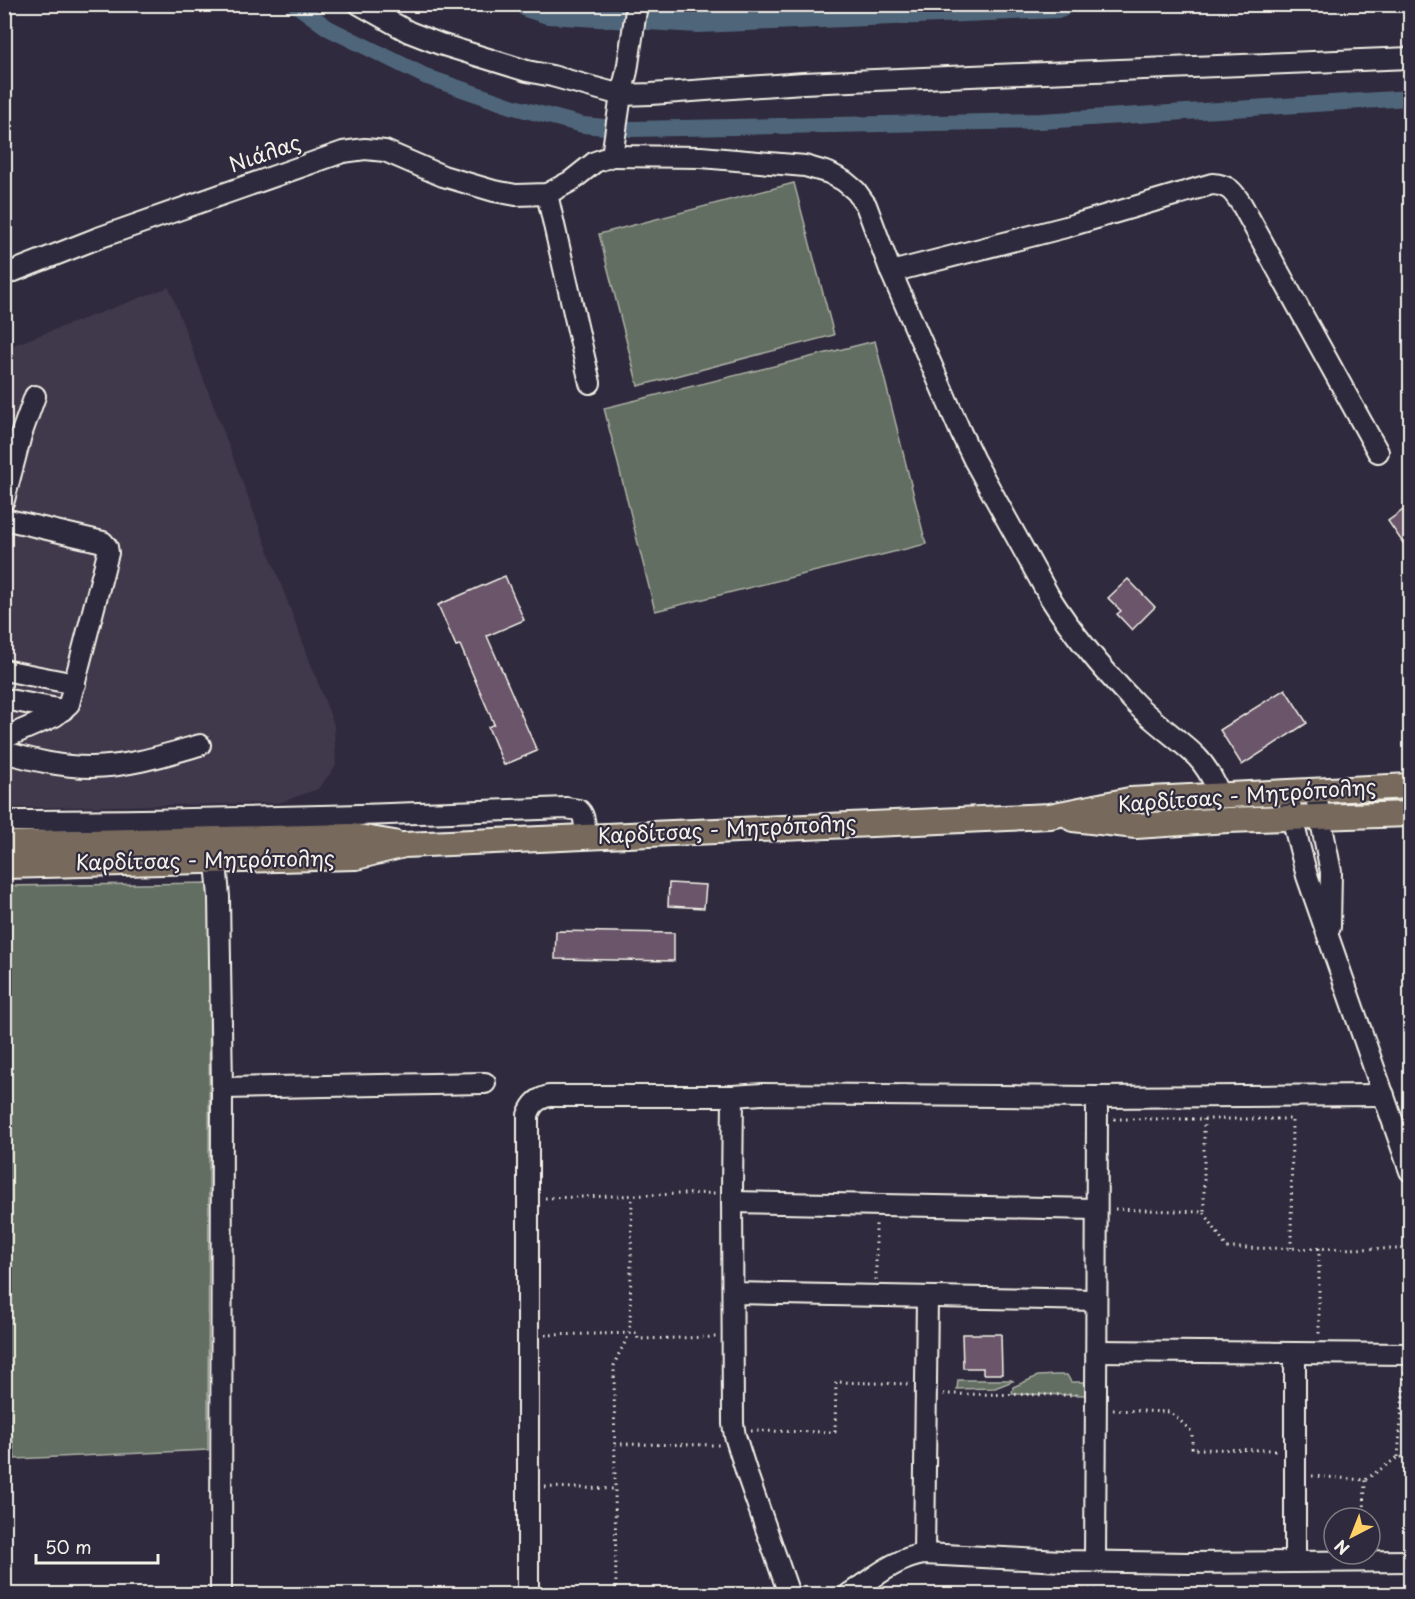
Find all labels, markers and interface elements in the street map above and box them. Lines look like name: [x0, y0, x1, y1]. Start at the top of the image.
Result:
street label: Νιάλας: [224, 125, 305, 179]
street label: Καρδίτσας - Μητρόπολης: [1116, 769, 1378, 819]
street label: Καρδίτσας - Μητρόπολης: [596, 805, 857, 851]
street label: Καρδίτσας - Μητρόπολης: [75, 841, 335, 877]
north arrow: [1322, 1506, 1382, 1566]
scale bar: [36, 1527, 158, 1565]
text: 50 m: [45, 1533, 92, 1560]
text: N: [1329, 1535, 1354, 1561]

